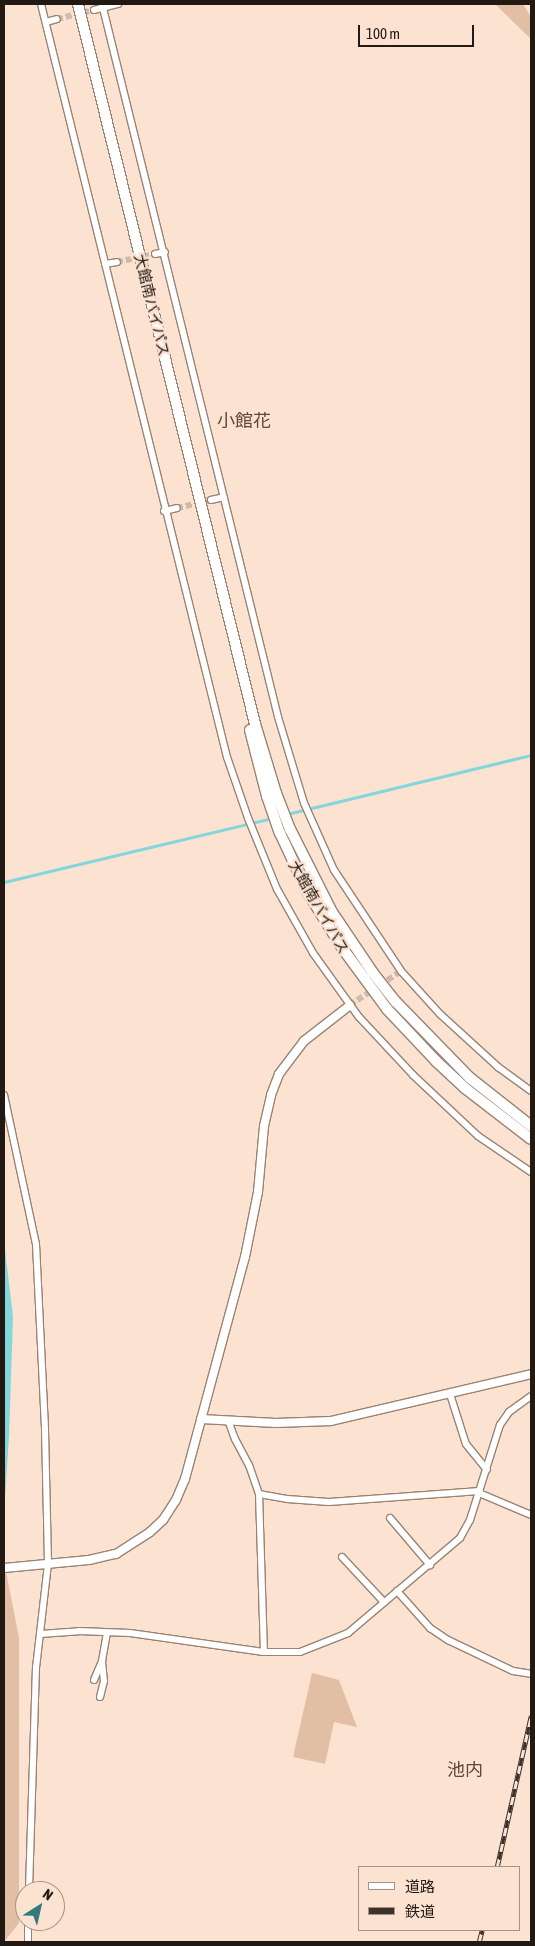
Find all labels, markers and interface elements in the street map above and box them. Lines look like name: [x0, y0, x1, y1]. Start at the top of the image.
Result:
scale bar: [360, 15, 476, 47]
text: 100 m: [366, 25, 400, 42]
street label: 大館南バイパス: [131, 252, 173, 358]
district label: 小館花: [217, 410, 271, 432]
street label: 大館南バイパス: [285, 857, 353, 957]
district label: 池内: [447, 1759, 483, 1781]
legend: [358, 1866, 520, 1931]
text: 道路: [405, 1878, 435, 1895]
north arrow: [15, 1881, 65, 1931]
text: N: [40, 1886, 56, 1903]
text: 鉄道: [405, 1903, 435, 1920]

